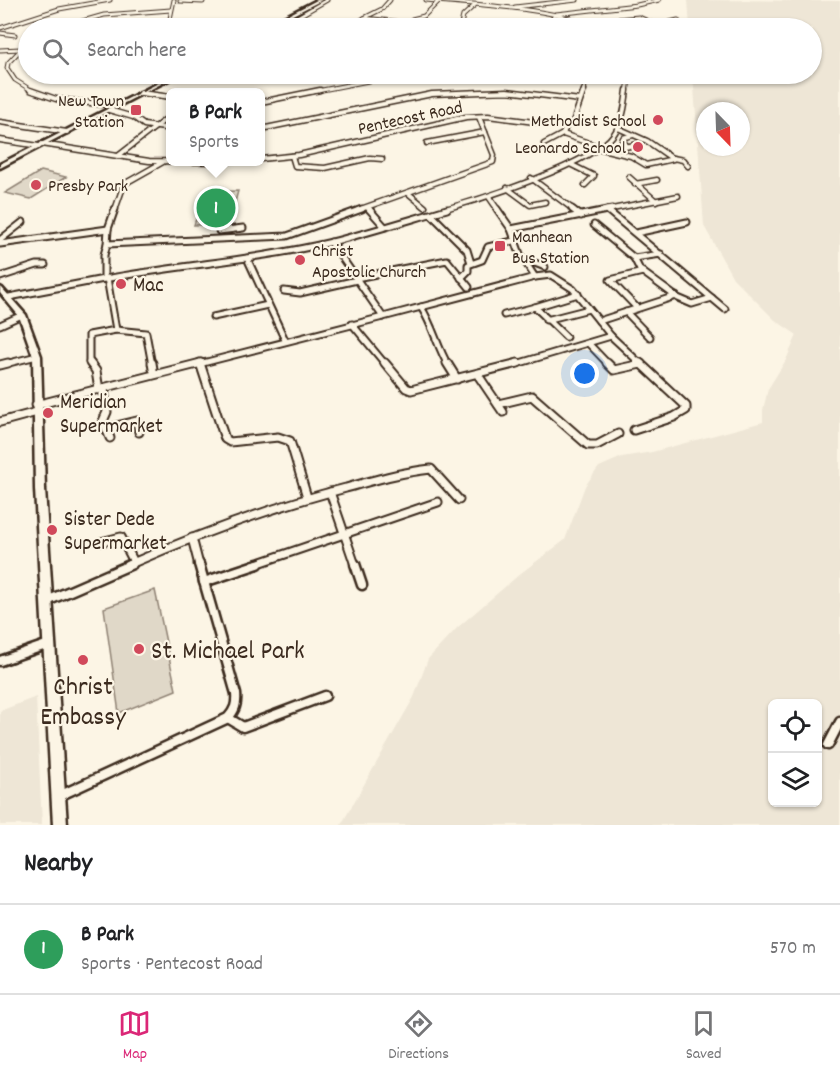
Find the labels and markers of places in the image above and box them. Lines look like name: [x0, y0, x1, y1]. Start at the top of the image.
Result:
place label: New Town Station: [58, 90, 124, 136]
marker: New Town Station: [129, 103, 143, 117]
place label: Methodist School: [531, 110, 647, 135]
marker: Methodist School: [651, 113, 665, 127]
place label: Leonardo School: [515, 137, 627, 162]
marker: Leonardo School: [631, 140, 645, 154]
place label: Presby Park: [48, 175, 128, 200]
marker: Presby Park: [29, 178, 43, 192]
pin: 1: [196, 186, 236, 230]
place label: Manhean Bus Station: [512, 226, 589, 272]
marker: Manhean Bus Station: [493, 239, 507, 253]
place label: Christ Apostolic Church: [312, 240, 426, 286]
marker: Christ Apostolic Church: [293, 253, 307, 267]
place label: Mac: [133, 272, 164, 302]
marker: Mac: [114, 277, 128, 291]
place label: Meridian Supermarket: [60, 389, 163, 443]
marker: Meridian Supermarket: [41, 406, 55, 420]
place label: Sister Dede Supermarket: [64, 506, 167, 560]
marker: Sister Dede Supermarket: [45, 523, 59, 537]
place label: St. Michael Park: [151, 634, 305, 671]
marker: St. Michael Park: [132, 642, 146, 656]
marker: Christ Embassy: [76, 653, 90, 667]
place label: Christ Embassy: [40, 670, 126, 737]

